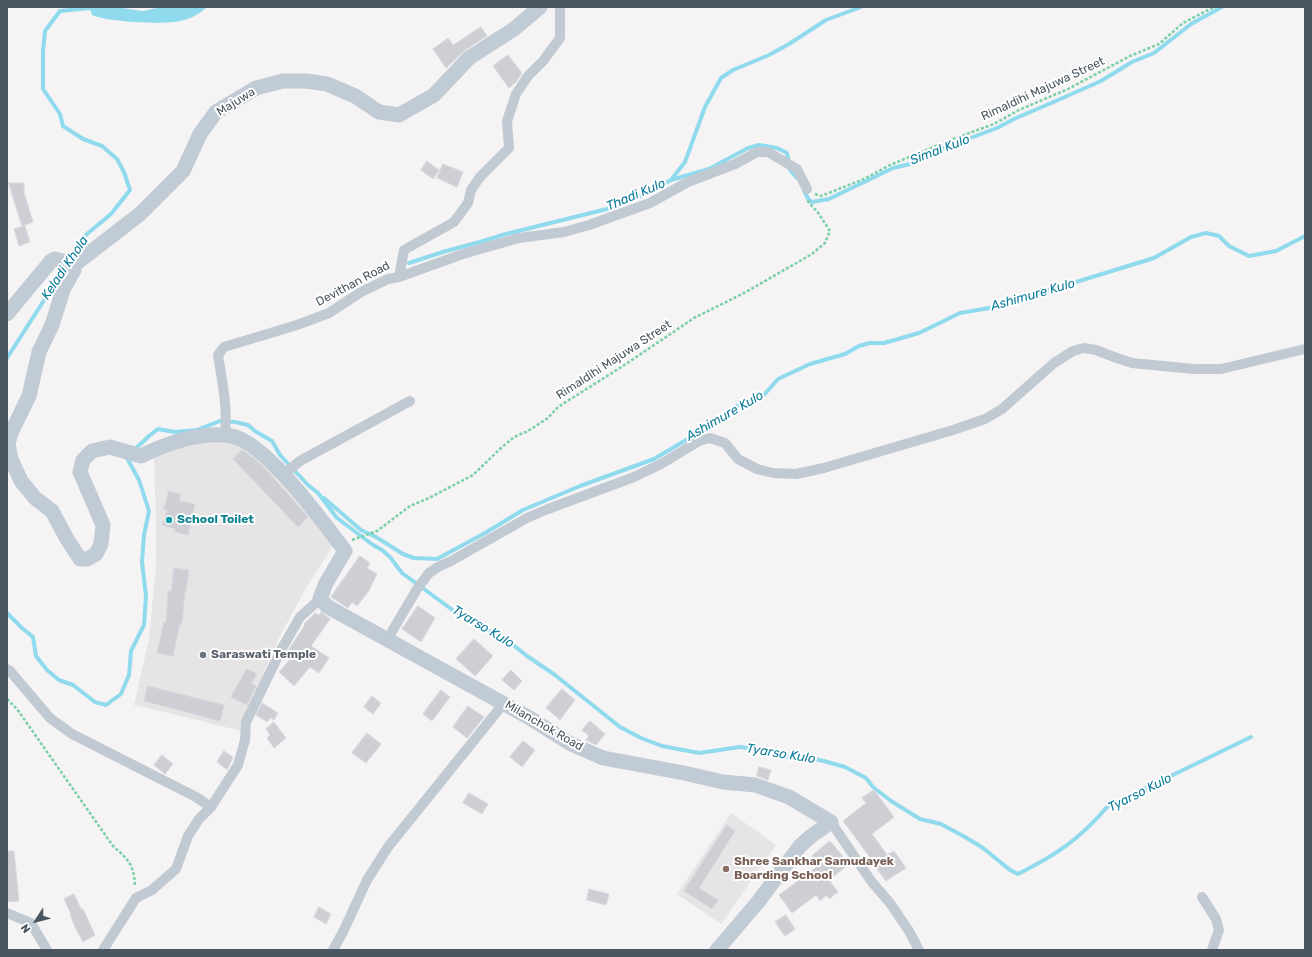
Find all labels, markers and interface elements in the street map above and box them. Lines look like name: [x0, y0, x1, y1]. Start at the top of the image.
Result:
street label: Rimaldihi Majuwa Street: [979, 54, 1107, 124]
street label: Majuwa: [214, 85, 258, 119]
water label: Simal Kulo: [908, 131, 972, 169]
water label: Thadi Kulo: [604, 176, 668, 214]
water label: Keladi Khola: [38, 233, 92, 303]
street label: Devithan Road: [314, 258, 392, 310]
water label: Ashimure Kulo: [989, 276, 1077, 314]
street label: Rimaldihi Majuwa Street: [554, 317, 674, 403]
water label: Ashimure Kulo: [683, 388, 767, 444]
place label: School Toilet: [177, 513, 254, 527]
marker: School Toilet: [164, 515, 174, 525]
water label: Tyarso Kulo: [449, 602, 517, 652]
place label: Saraswati Temple: [211, 648, 316, 662]
marker: Saraswati Temple: [198, 650, 208, 660]
street label: Milanchok Road: [502, 698, 586, 754]
water label: Tyarso Kulo: [745, 741, 817, 767]
water label: Tyarso Kulo: [1105, 770, 1175, 816]
place label: Shree Sankhar Samudayek Boarding School: [734, 855, 894, 883]
marker: Shree Sankhar Samudayek Boarding School: [721, 864, 731, 874]
north arrow: [16, 901, 56, 941]
text: N: [18, 921, 33, 935]

